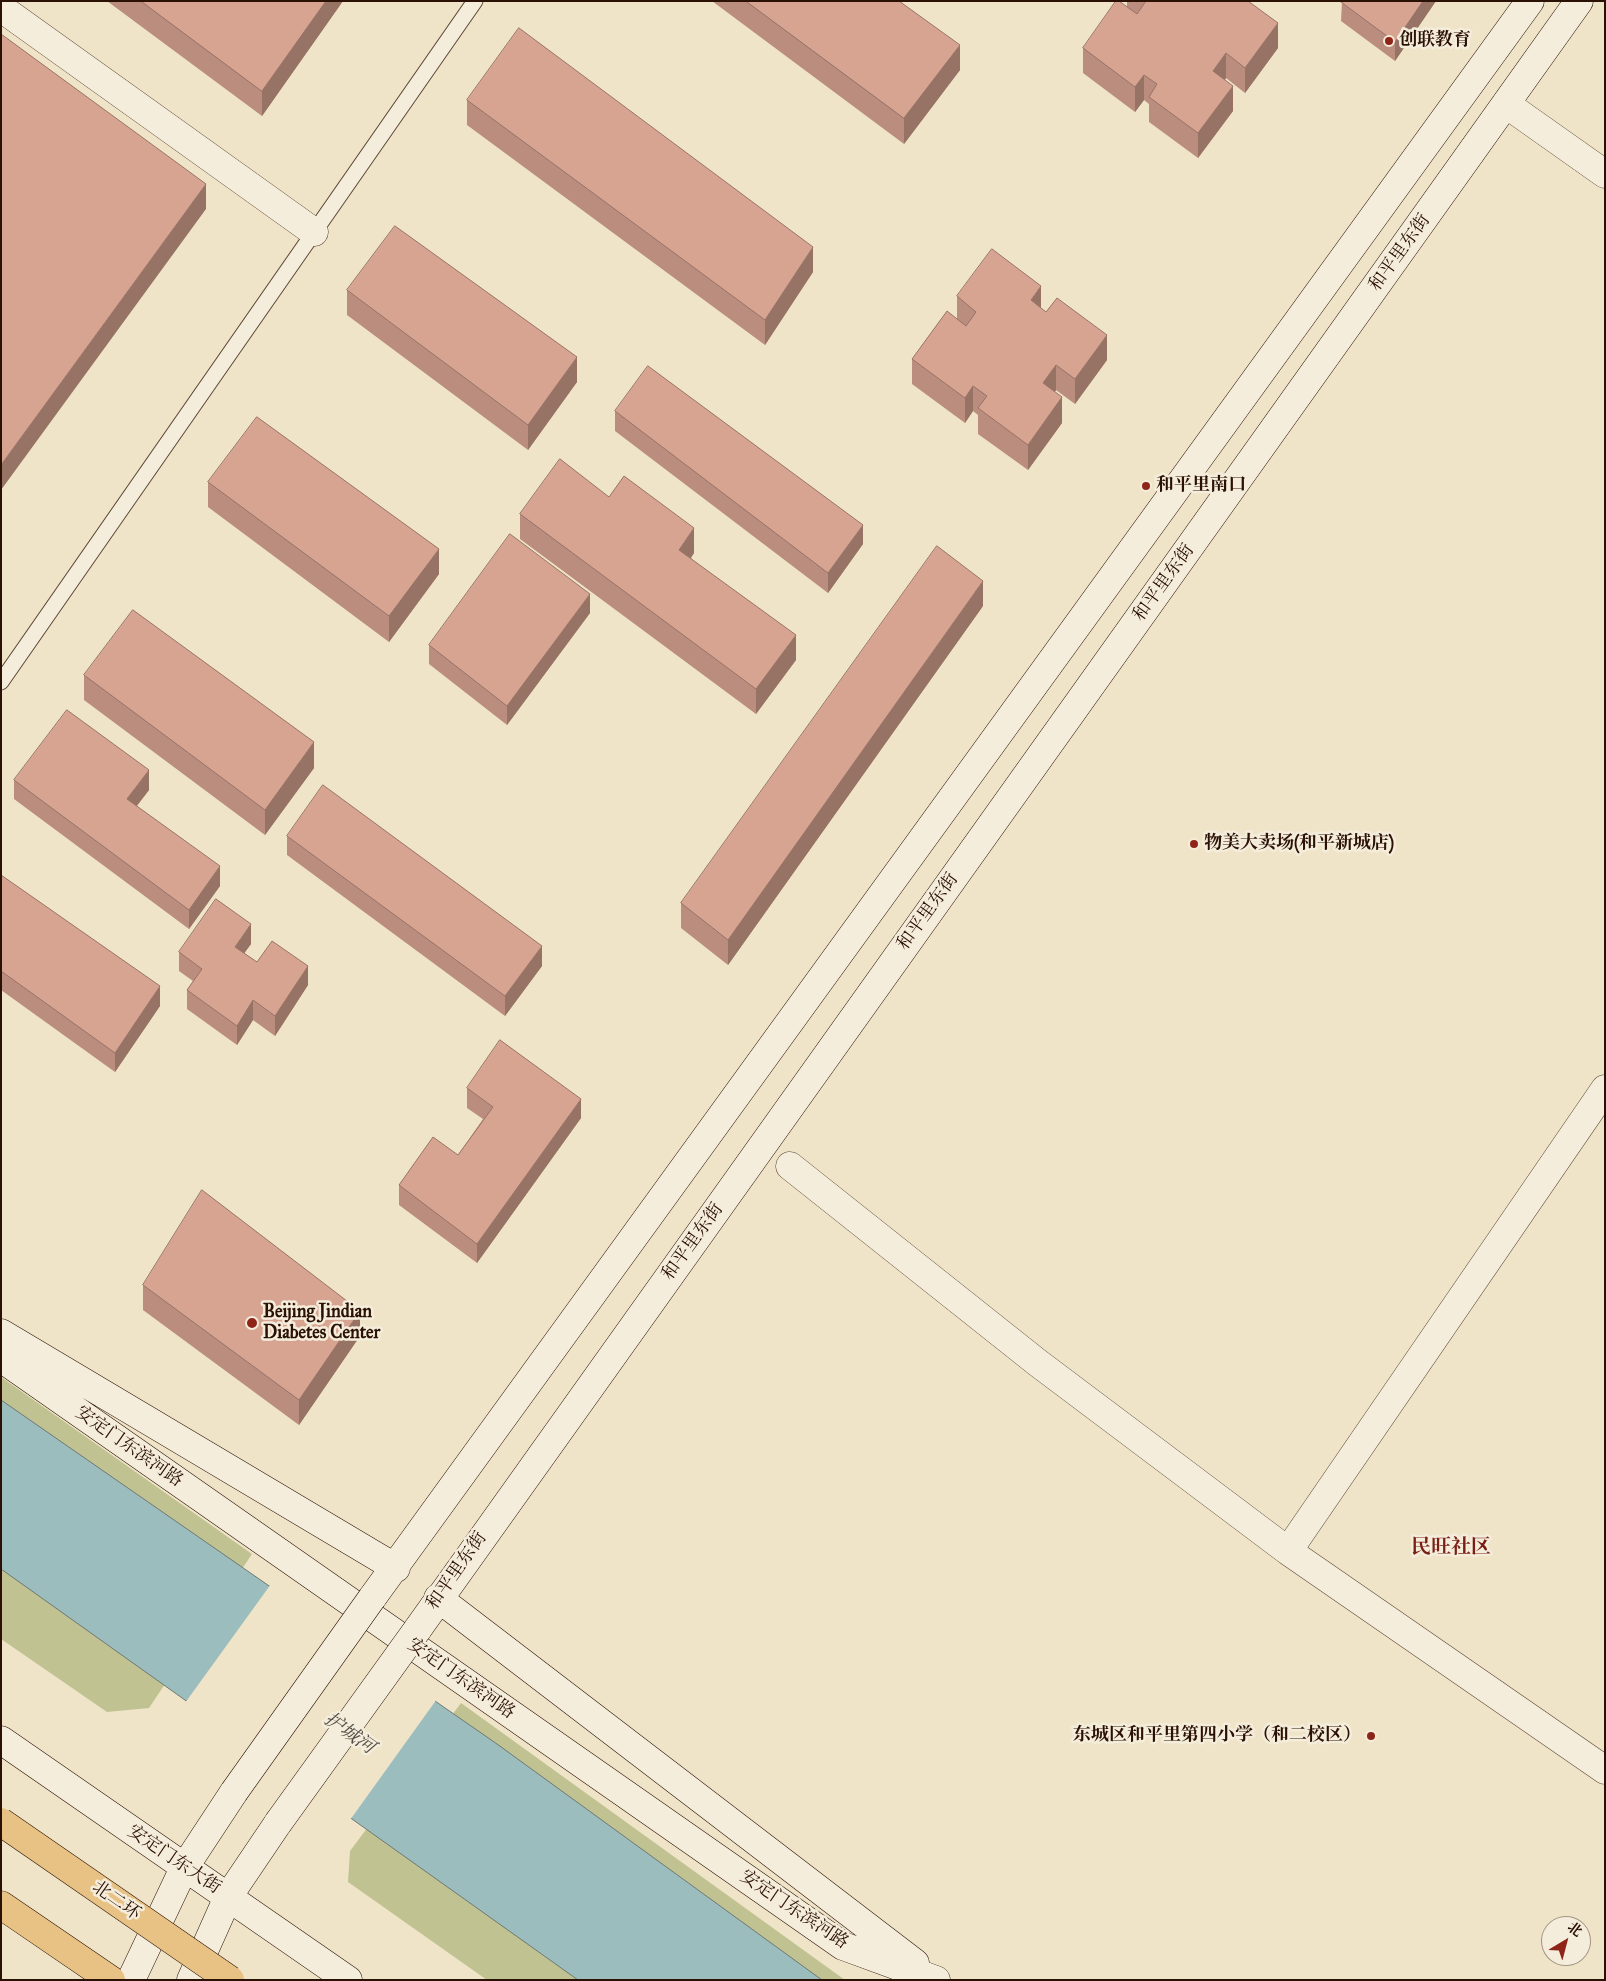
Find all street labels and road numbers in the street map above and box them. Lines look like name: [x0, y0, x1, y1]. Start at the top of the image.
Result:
street label: 和平里东街: [1365, 210, 1435, 296]
street label: 和平里东街: [1129, 540, 1199, 626]
street label: 和平里东街: [893, 869, 963, 955]
street label: 和平里东街: [658, 1199, 728, 1285]
street label: 安定门东滨河路: [71, 1402, 187, 1492]
street label: 和平里东街: [422, 1528, 492, 1614]
street label: 安定门东滨河路: [403, 1634, 519, 1724]
street label: 安定门东大街: [123, 1821, 225, 1899]
street label: 安定门东滨河路: [736, 1866, 852, 1954]
street label: 北二环: [88, 1877, 144, 1925]

